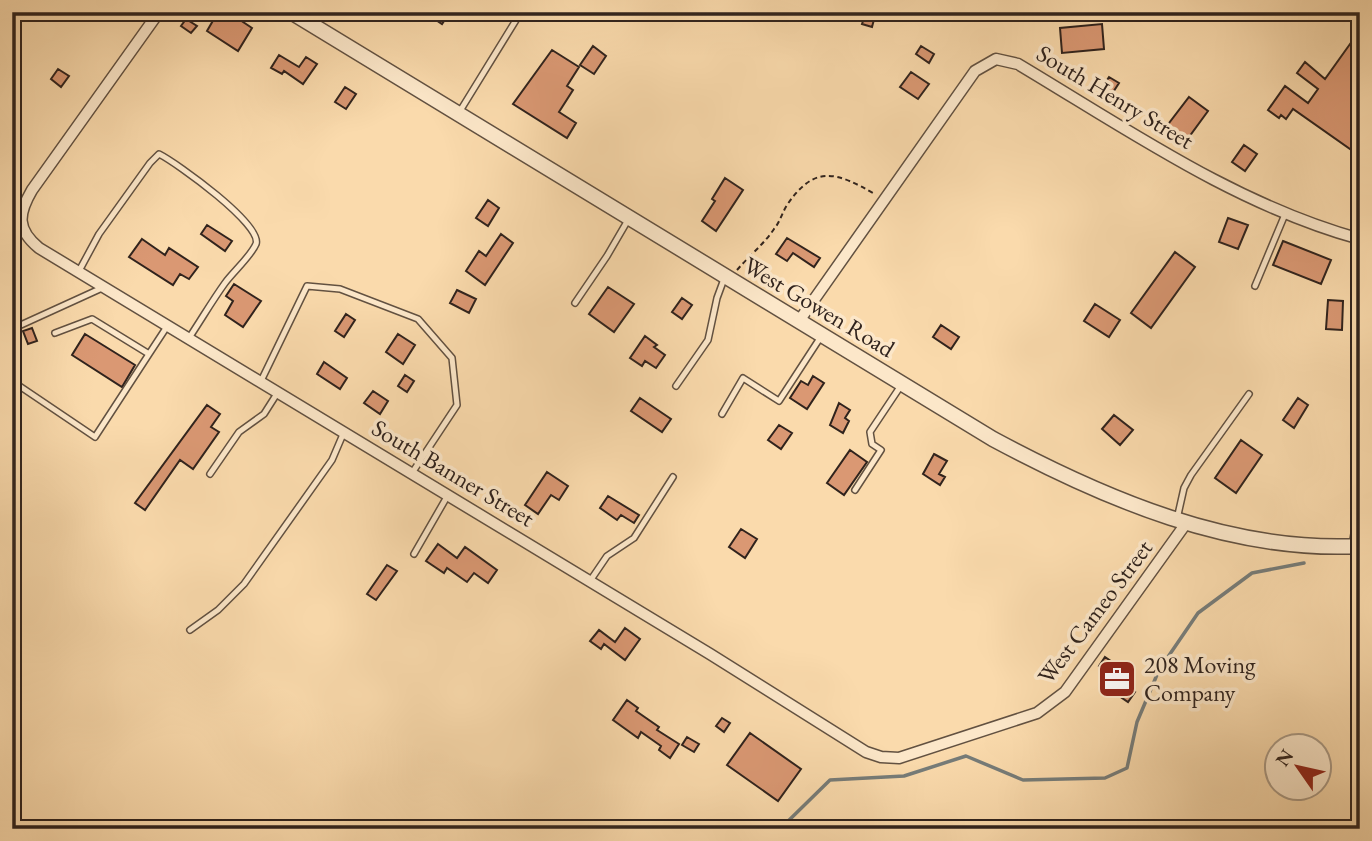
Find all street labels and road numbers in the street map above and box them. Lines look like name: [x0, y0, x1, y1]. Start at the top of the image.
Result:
street label: South Henry Street: [1031, 37, 1200, 156]
street label: West Gowen Road: [738, 249, 901, 364]
street label: South Banner Street: [366, 412, 541, 534]
street label: West Cameo Street: [1030, 533, 1159, 690]

